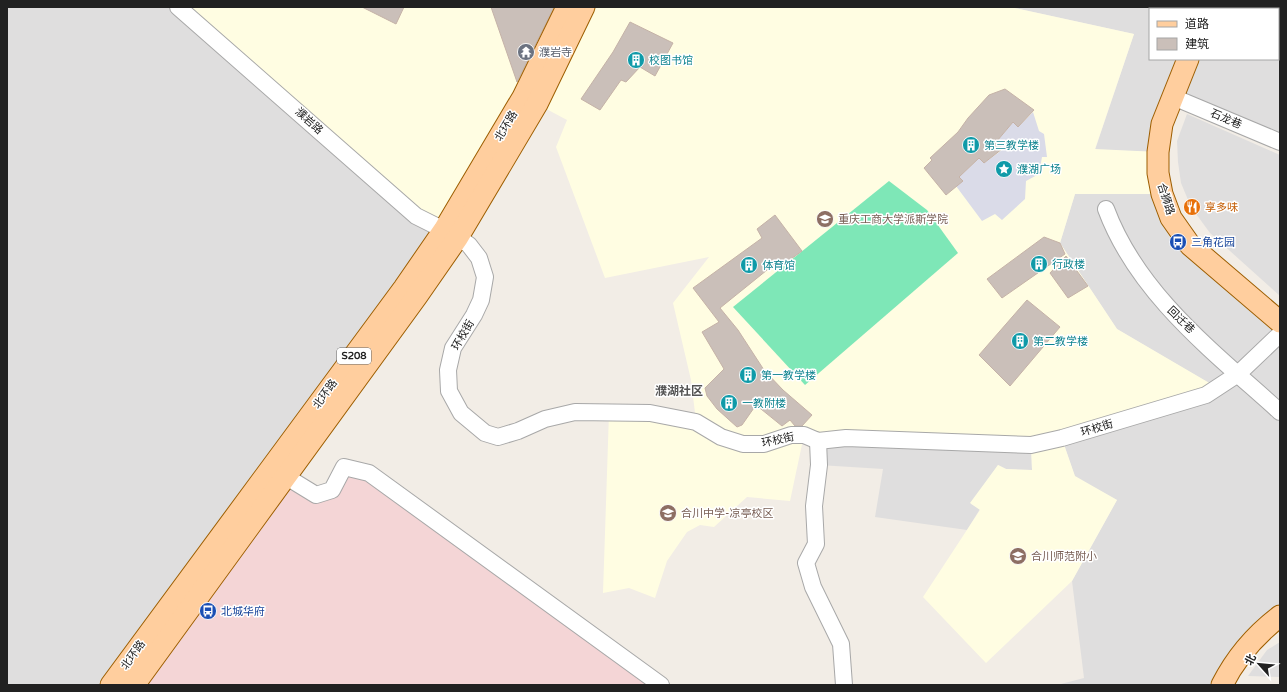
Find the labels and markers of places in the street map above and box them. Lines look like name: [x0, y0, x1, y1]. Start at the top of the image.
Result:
temple icon: 濮岩寺: [516, 42, 536, 62]
place label: 濮岩寺: [539, 46, 572, 59]
building icon: 校图书馆: [626, 50, 646, 70]
place label: 校图书馆: [649, 54, 693, 67]
building icon: 第三教学楼: [961, 135, 981, 155]
place label: 第三教学楼: [984, 139, 1039, 152]
place icon: 濮湖广场: [994, 159, 1014, 179]
place label: 濮湖广场: [1017, 163, 1061, 176]
restaurant icon: 享多味: [1182, 197, 1202, 217]
place label: 享多味: [1205, 201, 1238, 214]
school or university icon: 重庆工商大学派斯学院: [815, 209, 835, 229]
place label: 重庆工商大学派斯学院: [838, 213, 948, 226]
bus stop icon: 三角花园: [1168, 232, 1188, 252]
place label: 三角花园: [1191, 236, 1235, 249]
building icon: 行政楼: [1029, 254, 1049, 274]
building icon: 体育馆: [739, 255, 759, 275]
place label: 行政楼: [1052, 258, 1085, 271]
place label: 体育馆: [762, 259, 795, 272]
building icon: 第二教学楼: [1010, 331, 1030, 351]
place label: 第二教学楼: [1033, 335, 1088, 348]
building icon: 第一教学楼: [738, 365, 758, 385]
place label: 第一教学楼: [761, 369, 816, 382]
building icon: 一教附楼: [719, 393, 739, 413]
place label: 一教附楼: [742, 397, 786, 410]
school or university icon: 合川中学-凉亭校区: [658, 503, 678, 523]
place label: 合川中学-凉亭校区: [681, 507, 774, 520]
school or university icon: 合川师范附小: [1008, 546, 1028, 566]
place label: 合川师范附小: [1031, 550, 1097, 563]
bus stop icon: 北城华府: [198, 601, 218, 621]
place label: 北城华府: [221, 605, 265, 618]

